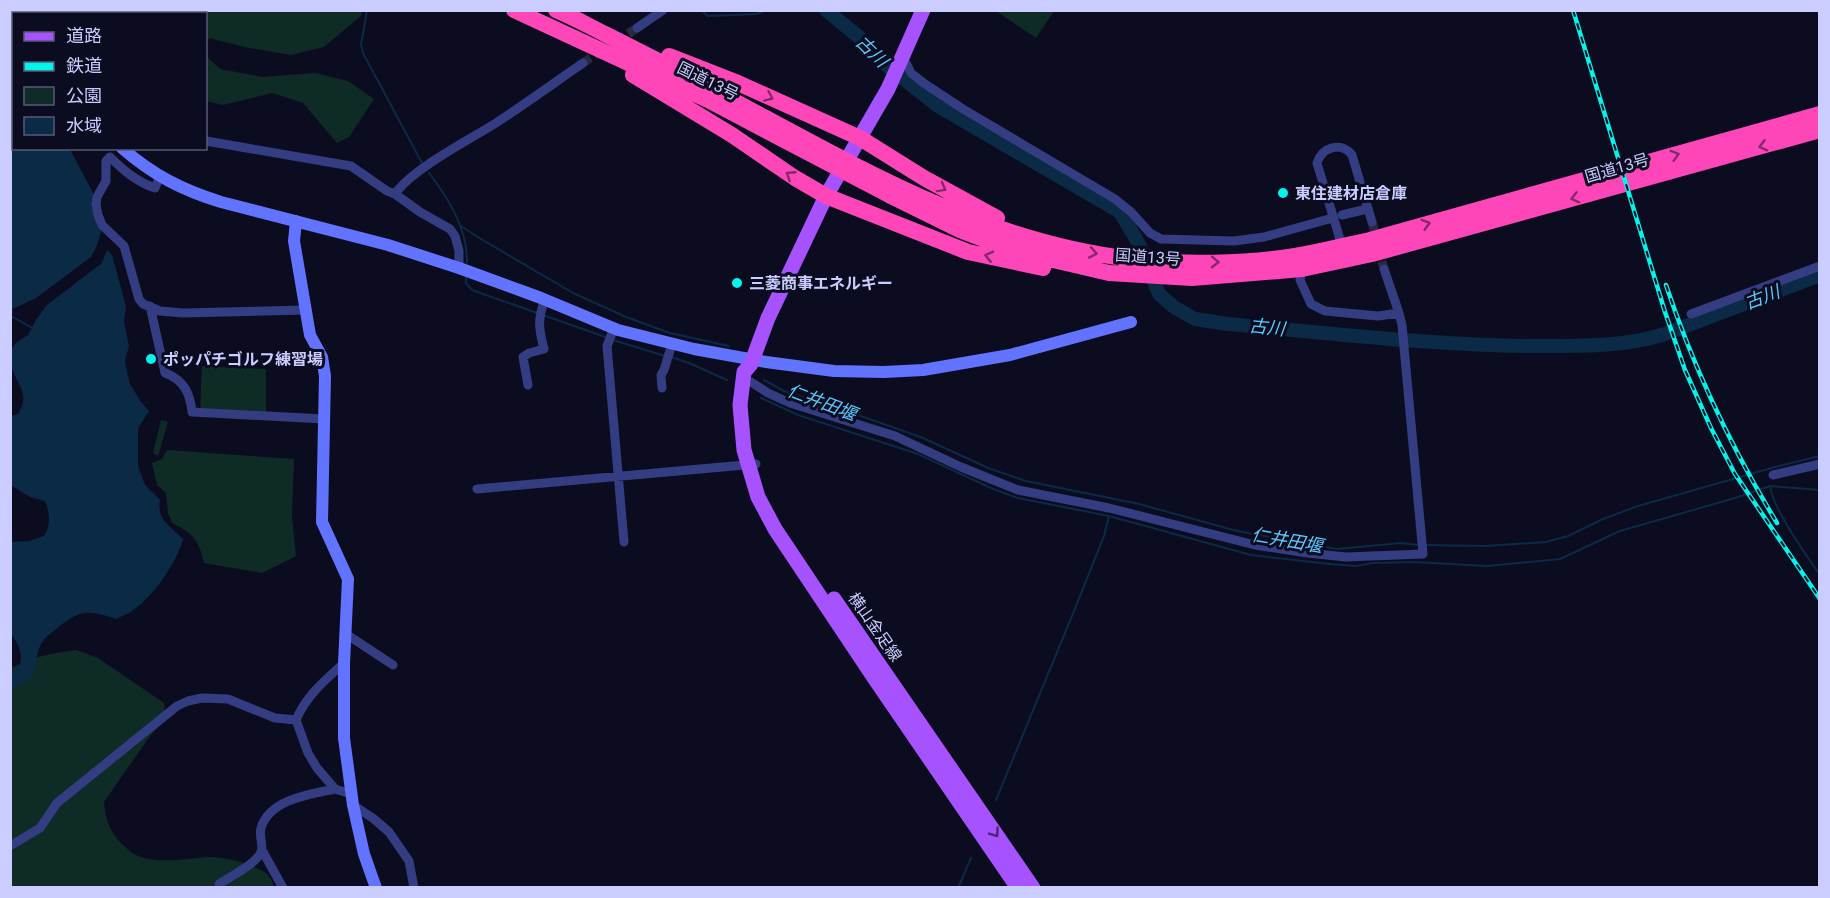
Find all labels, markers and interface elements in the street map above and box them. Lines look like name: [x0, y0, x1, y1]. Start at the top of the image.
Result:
legend: [12, 12, 207, 150]
text: 道路: [66, 25, 102, 46]
water label: 古川: [852, 31, 894, 72]
text: 鉄道: [66, 55, 102, 76]
street label: 国道13号: [674, 58, 742, 104]
text: 公園: [66, 85, 102, 106]
one-way arrow: [763, 90, 774, 102]
text: 水域: [66, 115, 102, 136]
one-way arrow: [1758, 139, 1769, 151]
street label: 国道13号: [1583, 150, 1651, 186]
one-way arrow: [1669, 150, 1680, 162]
one-way arrow: [786, 171, 797, 182]
one-way arrow: [935, 181, 946, 192]
place label: 東住建材店倉庫: [1295, 184, 1407, 203]
marker: 東住建材店倉庫: [1276, 186, 1290, 200]
one-way arrow: [1570, 191, 1581, 203]
one-way arrow: [1420, 219, 1431, 231]
street label: 国道13号: [1114, 245, 1182, 269]
one-way arrow: [1088, 246, 1098, 259]
one-way arrow: [985, 251, 995, 264]
one-way arrow: [1211, 256, 1220, 268]
place label: 三菱商事エネルギー: [749, 274, 893, 293]
marker: 三菱商事エネルギー: [730, 276, 744, 290]
water label: 古川: [1741, 280, 1784, 313]
water label: 古川: [1248, 315, 1288, 340]
place label: ポッパチゴルフ練習場: [163, 350, 323, 369]
marker: ポッパチゴルフ練習場: [144, 352, 158, 366]
water label: 仁井田堰: [785, 379, 862, 426]
water label: 仁井田堰: [1250, 523, 1327, 557]
street label: 横山金足線: [844, 589, 906, 665]
one-way arrow: [988, 826, 999, 837]

